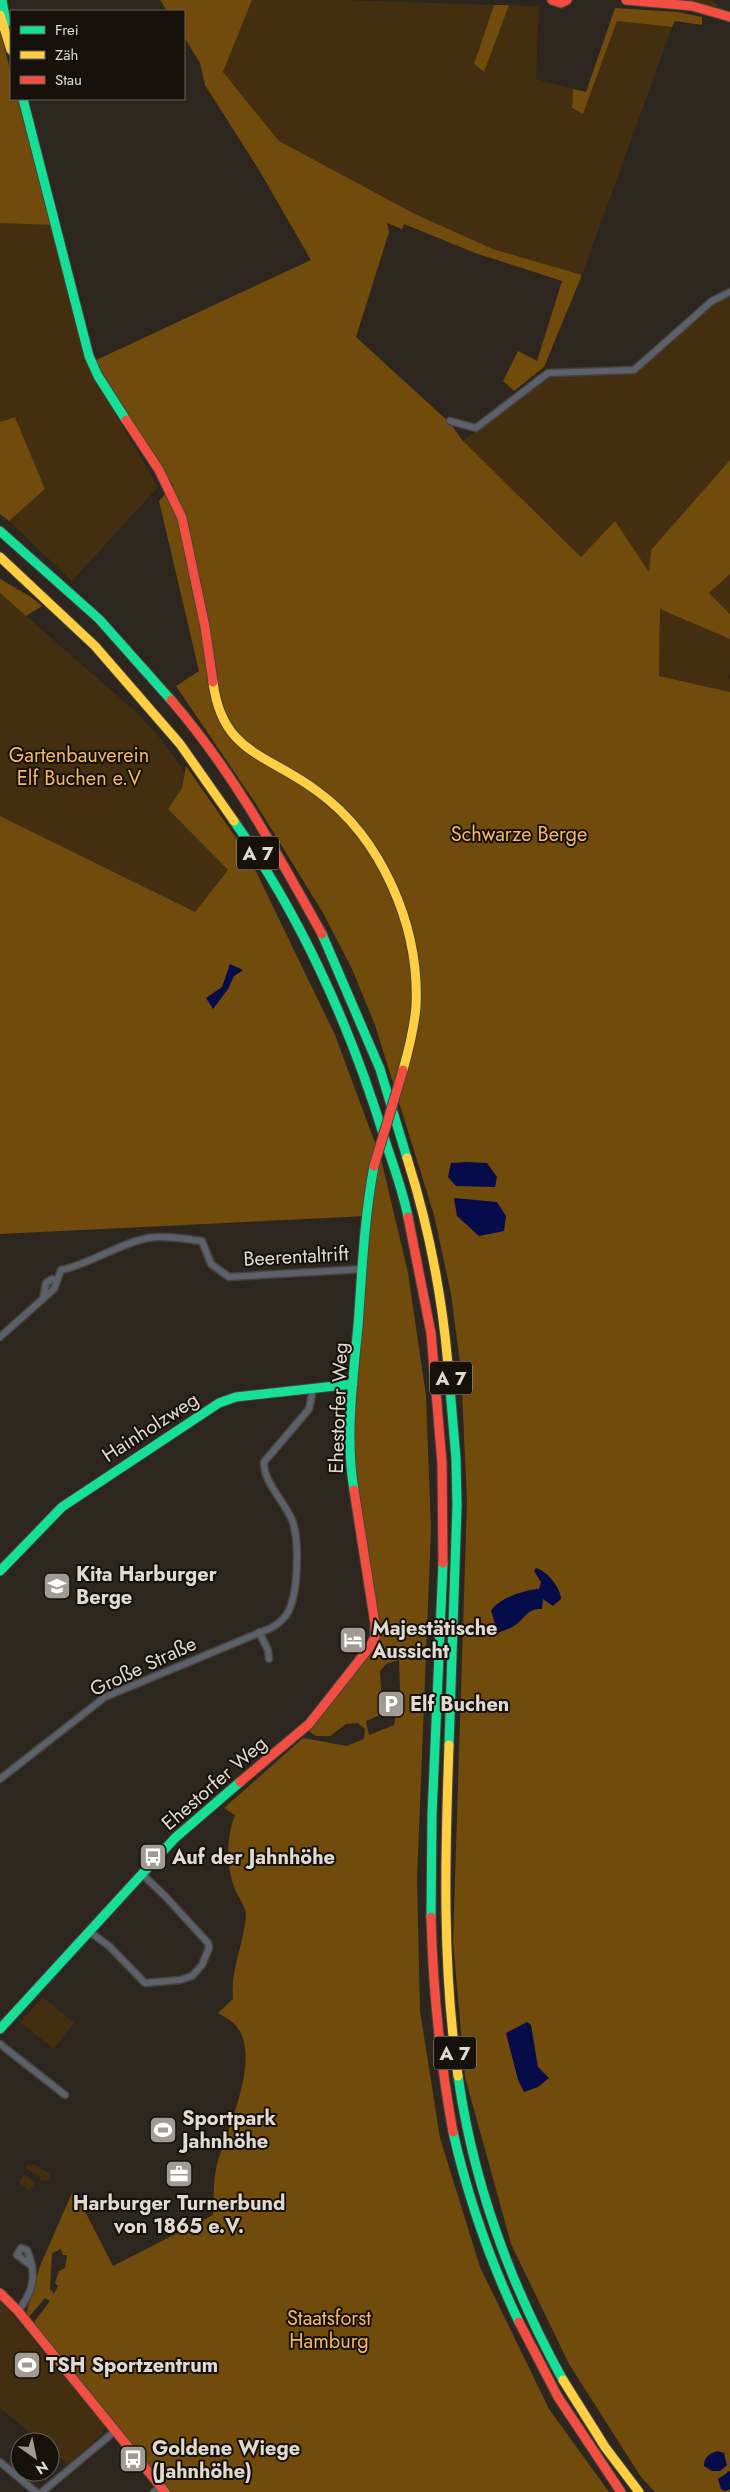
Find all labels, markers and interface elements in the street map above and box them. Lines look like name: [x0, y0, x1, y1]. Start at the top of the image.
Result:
legend: [10, 10, 185, 100]
text: Frei: [55, 19, 79, 41]
text: Zäh: [55, 44, 78, 66]
text: Stau: [55, 69, 82, 91]
park label: Gartenbauverein Elf Buchen e.V: [9, 741, 149, 793]
park label: Schwarze Berge: [451, 820, 587, 849]
road number: A 7: [237, 836, 279, 870]
street label: Beerentaltrift: [243, 1239, 350, 1274]
street label: Ehestorfer Weg: [322, 1342, 355, 1474]
road number: A 7: [430, 1362, 472, 1395]
street label: Hainholzweg: [96, 1385, 204, 1470]
place label: Kita Harburger Berge: [76, 1560, 218, 1612]
school or university icon: Kita Harburger Berge: [42, 1571, 72, 1601]
place label: Majestätische Aussicht: [371, 1614, 498, 1666]
hotel icon: Majestätische Aussicht: [338, 1625, 368, 1655]
street label: Große Straße: [85, 1629, 201, 1704]
parking icon: Elf Buchen: [376, 1689, 406, 1719]
place label: Elf Buchen: [410, 1690, 509, 1719]
street label: Ehestorfer Weg: [155, 1729, 273, 1837]
bus stop icon: Auf der Jahnhöhe: [138, 1842, 168, 1872]
place label: Auf der Jahnhöhe: [171, 1843, 335, 1872]
road number: A 7: [434, 2036, 476, 2070]
place label: Sportpark Jahnhöhe: [178, 2104, 277, 2156]
sports icon: Sportpark Jahnhöhe: [148, 2115, 178, 2145]
office icon: Harburger Turnerbund von 1865 e.V.: [164, 2159, 194, 2189]
place label: Harburger Turnerbund von 1865 e.V.: [73, 2189, 285, 2241]
park label: Staatsforst Hamburg: [287, 2304, 371, 2356]
sports icon: TSH Sportzentrum: [12, 2350, 42, 2380]
place label: TSH Sportzentrum: [46, 2351, 218, 2380]
north arrow: [10, 2432, 60, 2482]
place label: Goldene Wiege (Jahnhöhe): [152, 2434, 300, 2486]
bus stop icon: Goldene Wiege (Jahnhöhe): [118, 2444, 148, 2474]
text: N: [32, 2456, 52, 2479]

